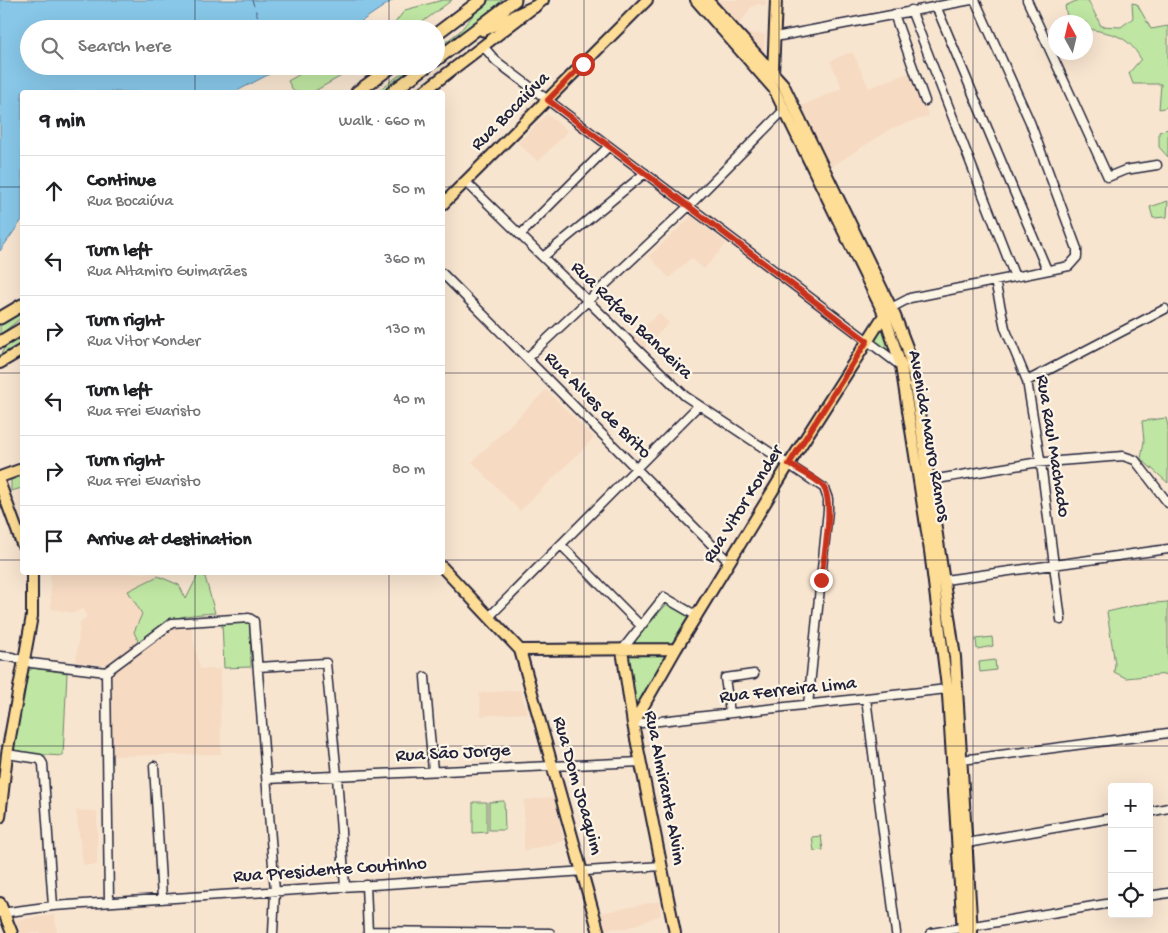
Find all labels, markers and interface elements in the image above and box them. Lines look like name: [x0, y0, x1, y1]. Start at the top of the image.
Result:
north arrow: [1048, 15, 1093, 60]
search box: [20, 20, 445, 75]
icon: search: [38, 34, 66, 62]
text: Search here: [78, 36, 172, 59]
route start: [572, 53, 595, 76]
street label: Rua Bocaiúva: [467, 67, 556, 156]
text: 9 min: [40, 110, 85, 135]
text: Walk · 660 m: [339, 113, 425, 132]
text: Continue: [87, 170, 156, 193]
icon: ahead: [40, 177, 68, 205]
text: 50 m: [392, 181, 425, 200]
text: Rua Bocaiúva: [87, 193, 173, 212]
text: Turn left: [87, 240, 151, 263]
icon: left: [40, 247, 68, 275]
text: 360 m: [384, 251, 425, 270]
street label: Rua Rafael Bandeira: [565, 257, 698, 386]
text: Rua Altamiro Guimarães: [87, 263, 247, 282]
text: Turn right: [87, 310, 163, 333]
icon: right: [40, 317, 68, 345]
text: 130 m: [386, 321, 425, 340]
text: Rua Vitor Konder: [87, 333, 200, 352]
street label: Rua Alves de Brito: [538, 347, 656, 465]
street label: Avenida Mauro Ramos: [902, 349, 955, 524]
street label: Rua Raul Machado: [1029, 373, 1075, 519]
text: Turn left: [87, 380, 151, 403]
icon: left: [40, 387, 68, 415]
text: 40 m: [393, 391, 425, 410]
text: Rua Frei Evaristo: [87, 403, 201, 422]
street label: Rua Vitor Konder: [699, 440, 791, 568]
text: Turn right: [87, 450, 163, 473]
icon: right: [40, 457, 68, 485]
text: 80 m: [392, 461, 425, 480]
text: Rua Frei Evaristo: [87, 473, 201, 492]
icon: arrive: [40, 527, 68, 555]
text: Arrive at destination: [87, 529, 251, 552]
route end: [810, 569, 833, 592]
street label: Rua Ferreira Lima: [718, 672, 859, 710]
street label: Rua Almirante Alvim: [638, 709, 690, 868]
street label: Rua Dom Joaquim: [546, 714, 608, 858]
street label: Rua São Jorge: [395, 739, 511, 768]
map controls: [1108, 783, 1153, 918]
button: +: [1108, 783, 1153, 828]
button: −: [1108, 828, 1153, 873]
street label: Rua Presidente Coutinho: [232, 853, 428, 889]
button: locate: [1108, 873, 1153, 918]

